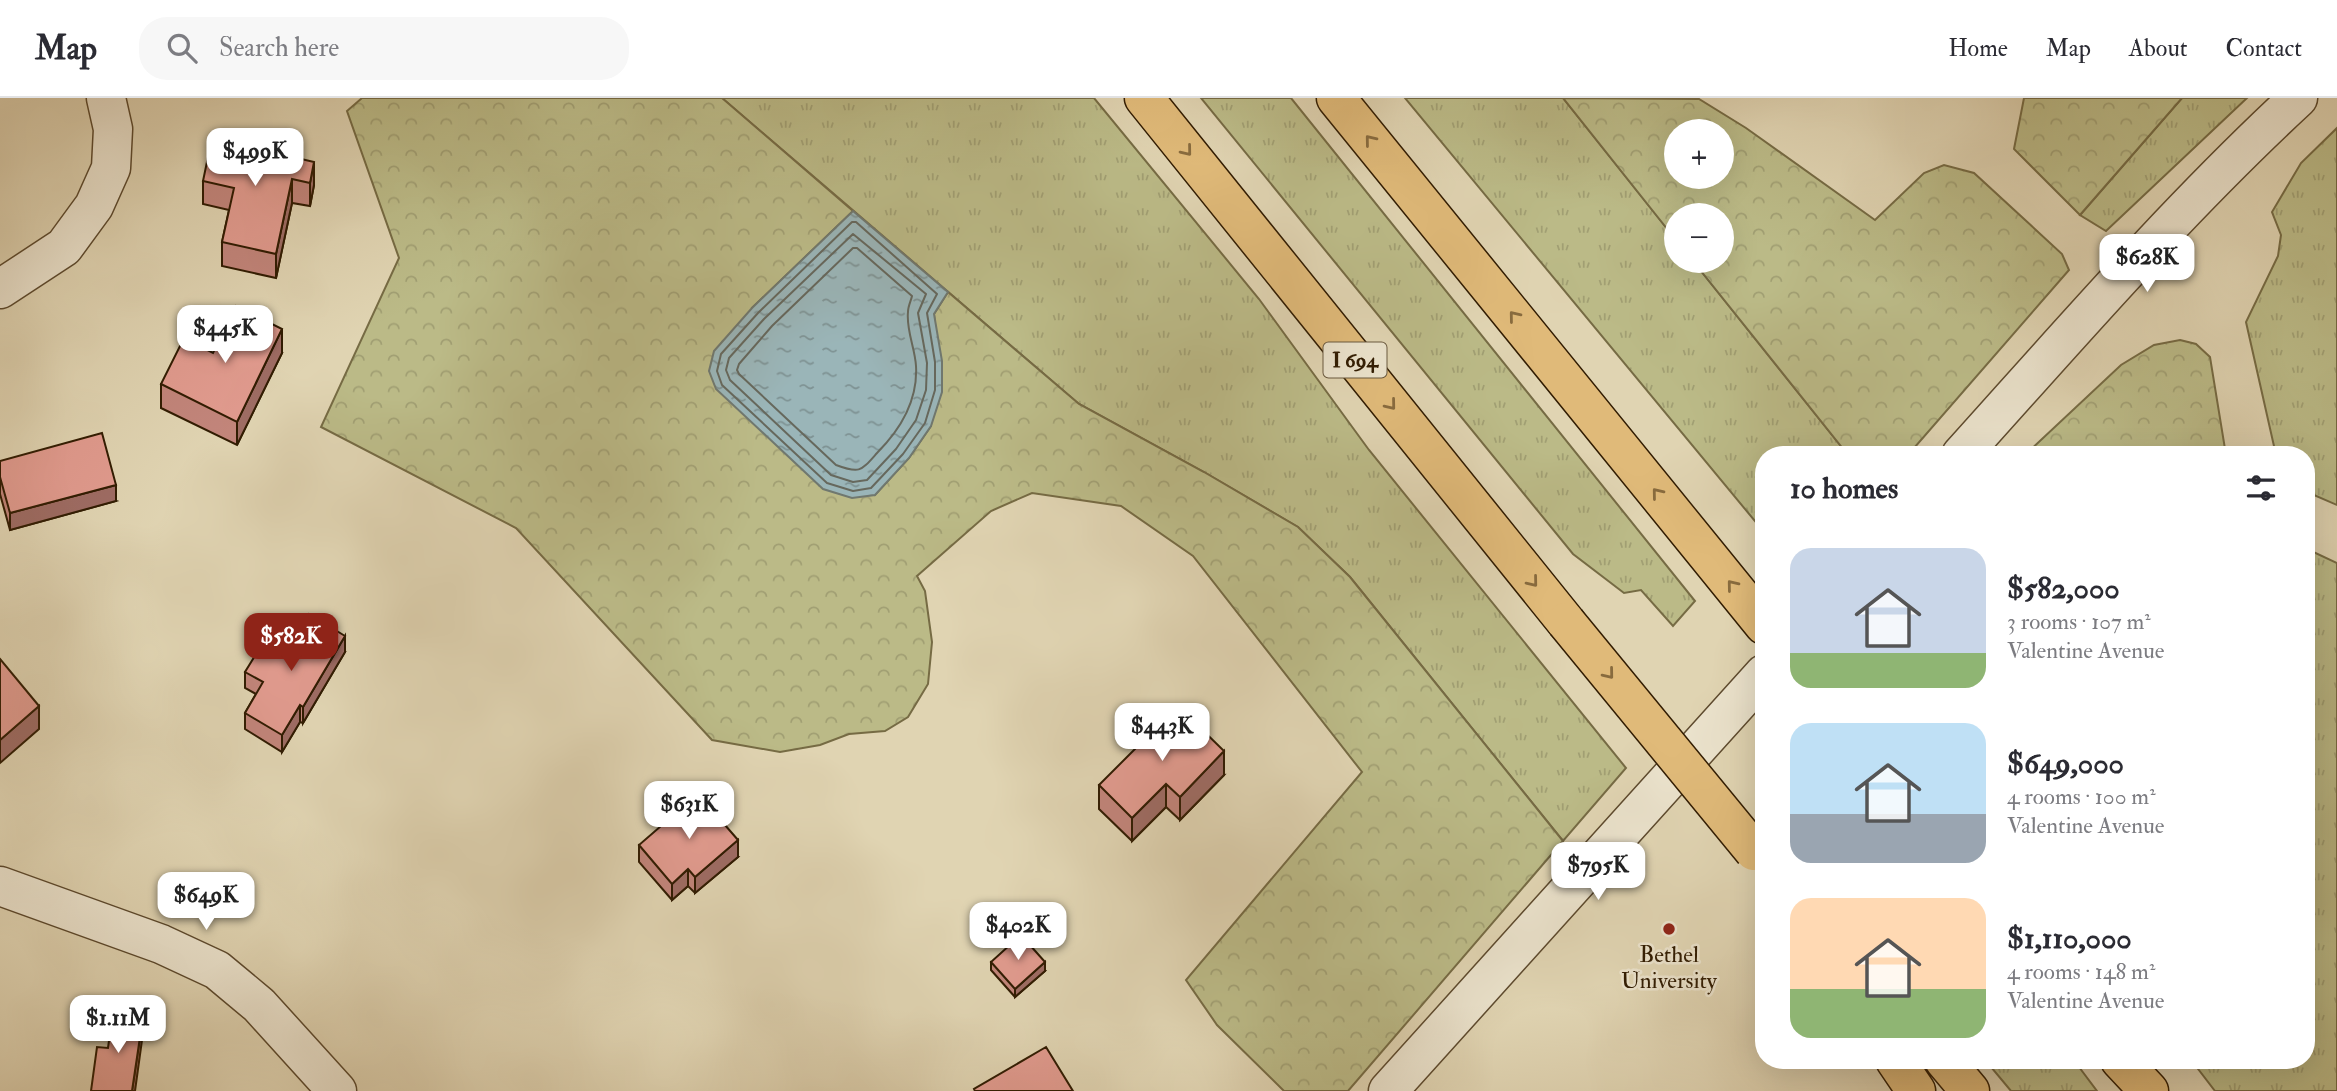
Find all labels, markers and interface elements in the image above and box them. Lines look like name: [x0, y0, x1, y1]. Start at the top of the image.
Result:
search box: [139, 17, 629, 80]
text: Map: [35, 28, 97, 69]
icon: search: [163, 29, 201, 67]
text: Search here: [219, 32, 339, 64]
text: Home: [1948, 33, 2008, 64]
text: Map: [2046, 33, 2091, 64]
text: About: [2129, 33, 2188, 64]
text: Contact: [2226, 33, 2302, 64]
map controls: [1664, 119, 1734, 273]
button: +: [1664, 119, 1734, 189]
pin: $499K: [206, 129, 304, 188]
one-way arrow: [1366, 135, 1378, 148]
text: $499K: [222, 136, 288, 165]
one-way arrow: [1179, 143, 1191, 156]
button: −: [1664, 203, 1734, 273]
pin: $628K: [2098, 234, 2196, 294]
text: $628K: [2115, 242, 2179, 271]
pin: $445K: [176, 306, 274, 365]
one-way arrow: [1509, 312, 1522, 324]
text: $445K: [193, 313, 257, 342]
road number: I 694: [1324, 342, 1386, 378]
one-way arrow: [1383, 396, 1395, 409]
icon: filters: [2242, 469, 2280, 507]
text: 10 homes: [1790, 470, 1898, 507]
one-way arrow: [1653, 488, 1665, 501]
text: $582,000: [2007, 570, 2120, 607]
one-way arrow: [1525, 575, 1538, 587]
icon: home: [1846, 576, 1930, 660]
one-way arrow: [1728, 580, 1740, 593]
text: 3 rooms · 107 m²: [2007, 607, 2151, 636]
pin: $582K: [242, 614, 340, 673]
text: $582K: [260, 621, 322, 650]
text: Valentine Avenue: [2007, 636, 2164, 665]
one-way arrow: [1601, 666, 1613, 679]
pin: $443K: [1113, 704, 1211, 763]
text: $443K: [1131, 711, 1193, 740]
text: $649,000: [2007, 745, 2124, 782]
icon: home: [1846, 751, 1930, 835]
pin: $631K: [640, 782, 738, 841]
text: 4 rooms · 100 m²: [2007, 782, 2156, 811]
text: $631K: [660, 789, 718, 818]
text: Valentine Avenue: [2007, 811, 2164, 840]
pin: $795K: [1549, 842, 1647, 902]
text: $795K: [1567, 850, 1629, 879]
pin: $649K: [157, 872, 255, 932]
text: $649K: [174, 880, 238, 909]
pin: $402K: [969, 902, 1067, 962]
text: $402K: [986, 910, 1050, 939]
text: $1,110,000: [2007, 920, 2132, 957]
marker: Bethel University: [1661, 921, 1677, 937]
icon: home: [1846, 926, 1930, 1010]
place label: Bethel University: [1621, 940, 1718, 995]
text: 4 rooms · 148 m²: [2007, 957, 2155, 986]
text: Valentine Avenue: [2007, 986, 2164, 1015]
pin: $1.11M: [61, 996, 175, 1055]
text: $1.11M: [86, 1003, 150, 1032]

